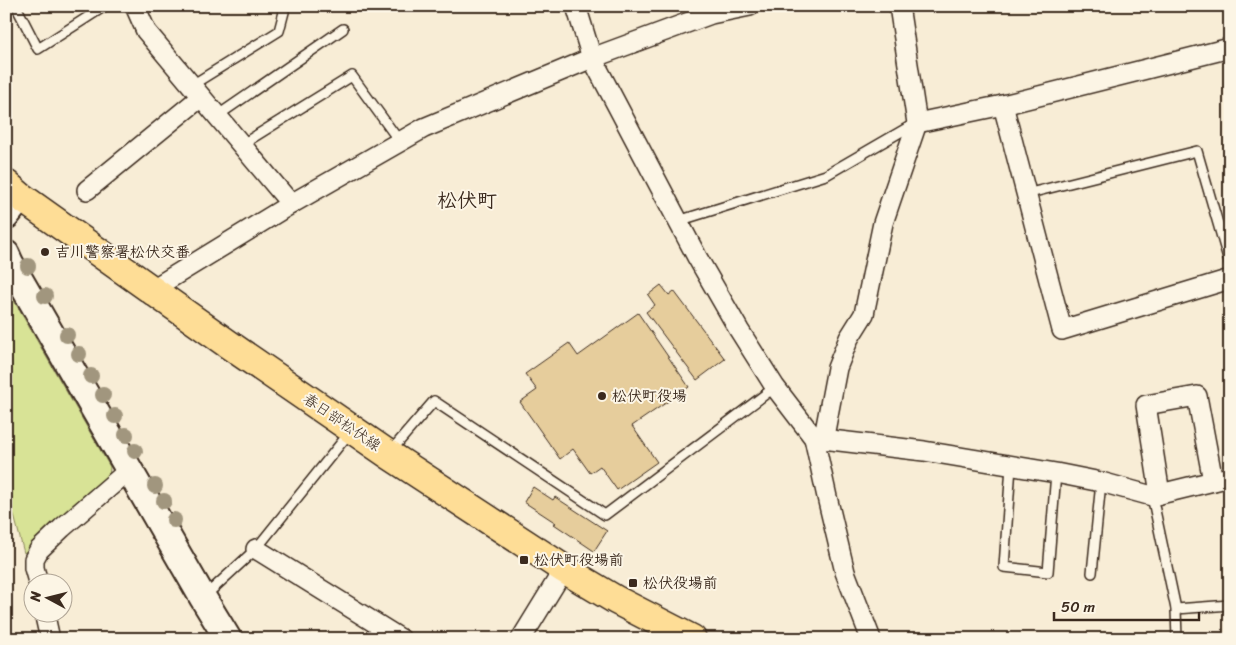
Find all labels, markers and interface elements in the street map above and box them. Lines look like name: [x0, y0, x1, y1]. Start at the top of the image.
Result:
district label: 松伏町: [437, 183, 497, 218]
place label: 吉川警察署松伏交番: [55, 239, 190, 265]
marker: 吉川警察署松伏交番: [39, 246, 51, 258]
place label: 松伏町役場: [612, 383, 687, 409]
street label: 春日部松伏線: [297, 386, 387, 458]
marker: 松伏町役場: [596, 390, 608, 402]
place label: 松伏町役場前: [534, 547, 624, 573]
marker: 松伏町役場前: [518, 554, 530, 566]
place label: 松伏役場前: [643, 570, 718, 596]
north arrow: [22, 572, 72, 622]
marker: 松伏役場前: [627, 577, 639, 589]
text: N: [22, 590, 49, 604]
scale bar: [1054, 590, 1198, 622]
text: 50 m: [1061, 594, 1096, 620]

